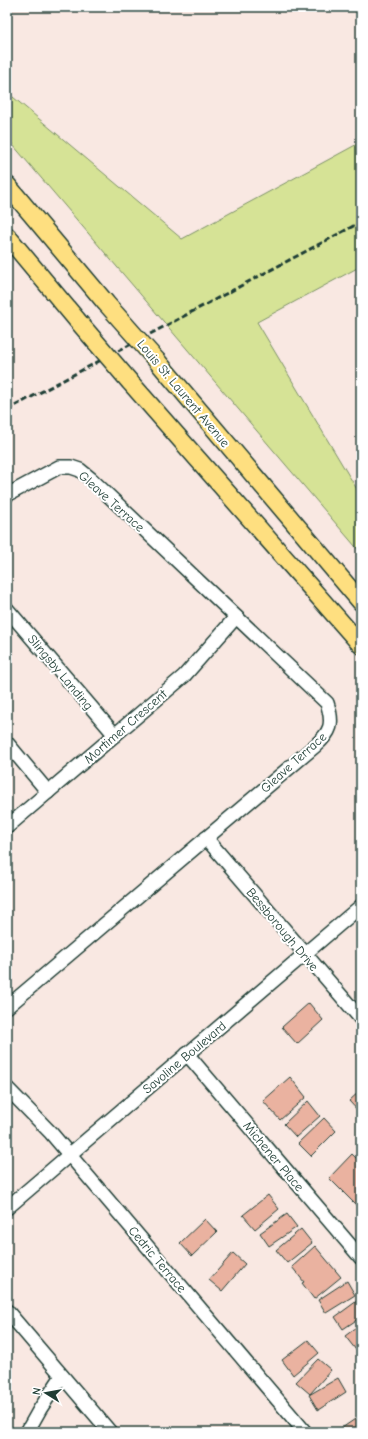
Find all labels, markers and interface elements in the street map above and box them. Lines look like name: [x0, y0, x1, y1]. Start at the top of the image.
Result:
street label: Louis St. Laurent Avenue: [134, 337, 233, 450]
street label: Gleave Terrace: [76, 468, 148, 535]
street label: Slingsby Landing: [25, 632, 96, 713]
street label: Mortimer Crescent: [81, 685, 171, 766]
street label: Gleave Terrace: [257, 729, 330, 796]
street label: Bessborough Drive: [243, 885, 322, 974]
street label: Savoline Boulevard: [140, 1018, 229, 1097]
street label: Michener Place: [240, 1118, 307, 1195]
street label: Cedric Terrace: [126, 1223, 190, 1296]
north arrow: [26, 1373, 66, 1413]
text: N: [30, 1386, 44, 1396]

